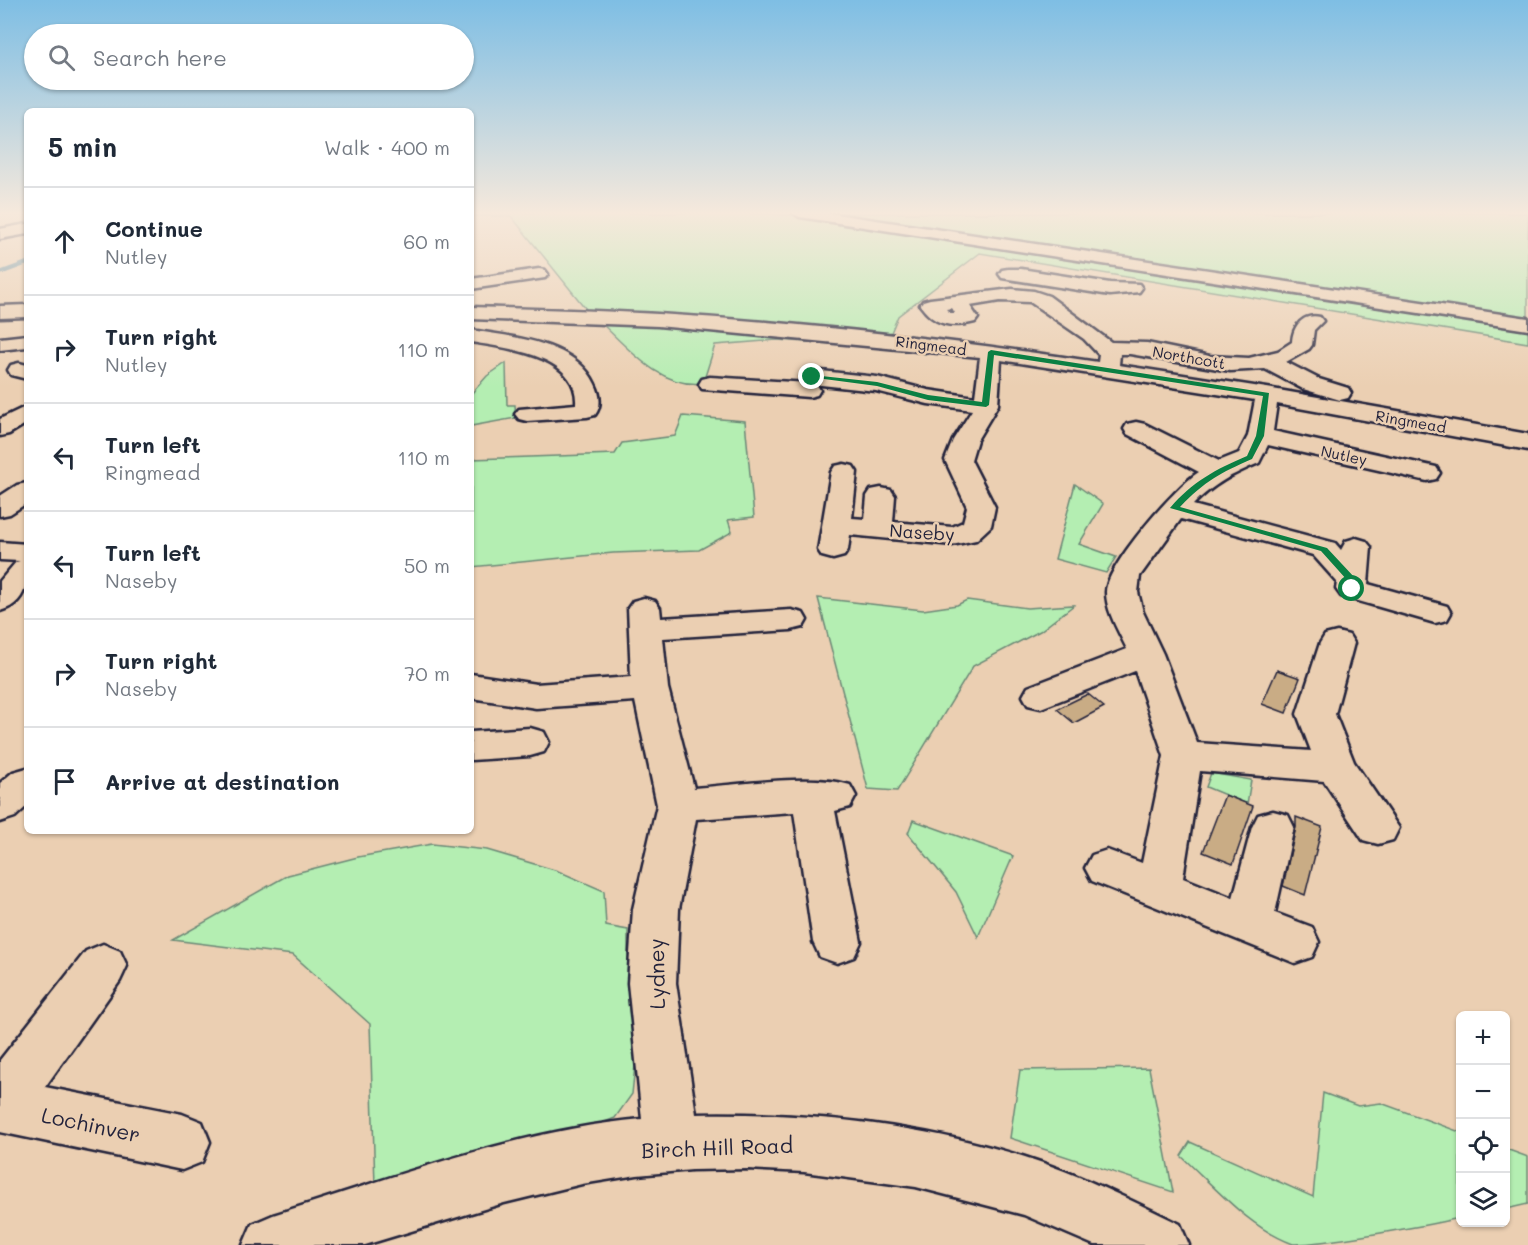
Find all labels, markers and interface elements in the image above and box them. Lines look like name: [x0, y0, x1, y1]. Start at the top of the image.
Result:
search box: [24, 24, 474, 90]
icon: search: [45, 41, 78, 74]
text: Search here: [93, 43, 227, 72]
text: 5 min: [48, 130, 117, 164]
text: Walk · 400 m: [324, 134, 450, 160]
text: Continue: [105, 214, 203, 243]
icon: ahead: [48, 225, 81, 258]
text: 60 m: [403, 228, 450, 254]
text: Nutley: [105, 243, 167, 269]
text: Turn right: [105, 322, 217, 351]
street label: Ringmead: [894, 331, 968, 359]
icon: right: [48, 333, 81, 366]
text: 110 m: [397, 336, 450, 362]
street label: Northcott: [1151, 341, 1227, 373]
text: Nutley: [105, 351, 167, 377]
route end: [798, 363, 824, 389]
street label: Ringmead: [1374, 405, 1448, 437]
text: Turn left: [105, 430, 201, 459]
street label: Nutley: [1319, 440, 1369, 470]
icon: left: [48, 441, 81, 474]
text: 110 m: [397, 444, 450, 470]
text: Ringmead: [105, 459, 200, 485]
street label: Naseby: [889, 518, 955, 546]
text: Turn left: [105, 538, 201, 567]
icon: left: [48, 549, 81, 582]
text: 50 m: [404, 552, 450, 578]
text: Naseby: [105, 567, 178, 593]
route start: [1338, 575, 1364, 601]
text: Turn right: [105, 646, 217, 675]
icon: right: [48, 657, 81, 690]
text: 70 m: [404, 660, 450, 686]
text: Naseby: [105, 675, 178, 701]
icon: arrive: [48, 765, 81, 798]
text: Arrive at destination: [105, 767, 340, 796]
street label: Lydney: [642, 938, 670, 1010]
map controls: [1456, 1011, 1510, 1227]
button: +: [1456, 1011, 1510, 1065]
button: −: [1456, 1065, 1510, 1119]
street label: Lochinver: [39, 1100, 143, 1148]
button: locate: [1456, 1119, 1510, 1173]
street label: Birch Hill Road: [641, 1131, 793, 1163]
button: layers: [1456, 1173, 1510, 1227]

